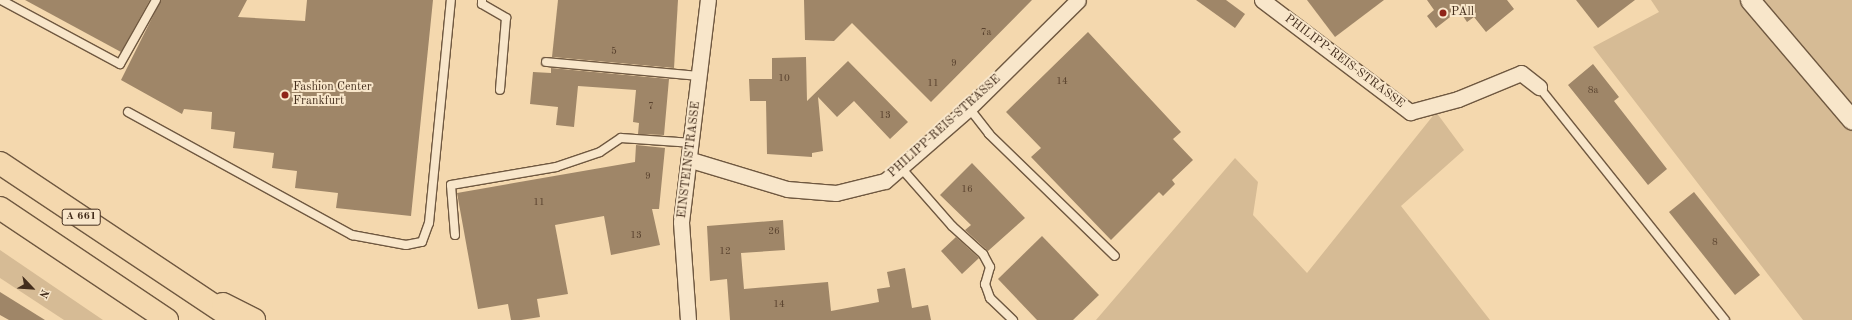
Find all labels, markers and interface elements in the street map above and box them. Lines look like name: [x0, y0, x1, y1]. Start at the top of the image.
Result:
place label: PAll: [1451, 6, 1474, 20]
marker: PAll: [1438, 8, 1448, 18]
street label: PHILIPP-REIS-STRASSE: [1281, 12, 1407, 112]
house number: 7a: [981, 27, 991, 39]
house number: 5: [611, 46, 617, 58]
house number: 9: [951, 58, 957, 70]
house number: 10: [778, 73, 790, 85]
street label: PHILIPP-REIS-STRASSE: [886, 73, 1004, 181]
house number: 14: [1056, 76, 1068, 88]
house number: 11: [927, 78, 939, 90]
place label: Fashion Center Frankfurt: [293, 81, 372, 109]
house number: 8a: [1588, 85, 1598, 97]
marker: Fashion Center Frankfurt: [280, 90, 290, 100]
house number: 7: [648, 101, 654, 113]
street label: EINSTEINSTRASSE: [676, 101, 704, 219]
house number: 13: [879, 110, 891, 122]
house number: 9: [645, 171, 651, 183]
house number: 16: [961, 184, 973, 196]
house number: 11: [533, 197, 545, 209]
road number: A 661: [61, 208, 101, 226]
house number: 26: [768, 226, 780, 238]
house number: 13: [630, 230, 642, 242]
house number: 8: [1712, 237, 1718, 249]
house number: 12: [719, 246, 731, 258]
north arrow: [12, 268, 52, 308]
text: N: [37, 287, 50, 299]
house number: 14: [773, 299, 785, 311]

